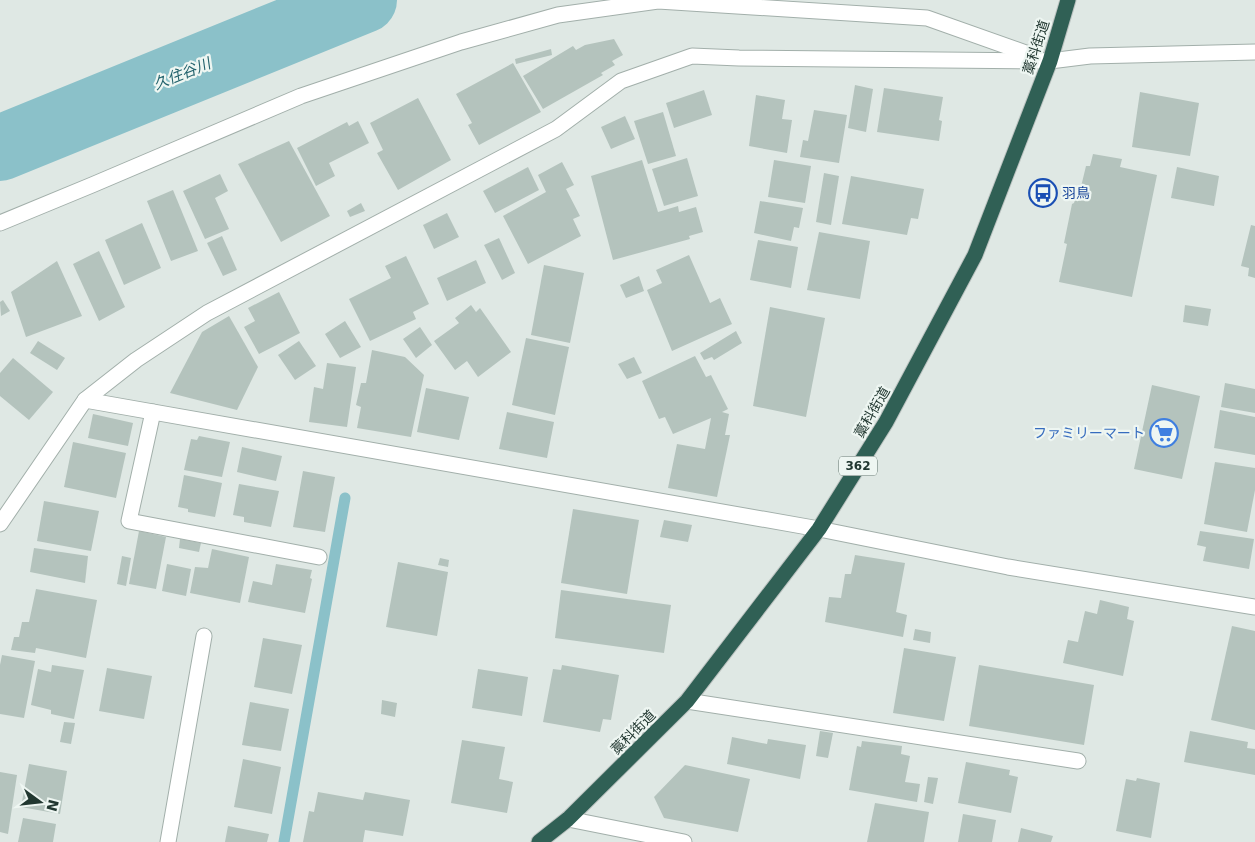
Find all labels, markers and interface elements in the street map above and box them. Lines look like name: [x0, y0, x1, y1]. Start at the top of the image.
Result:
street label: 藁科街道: [1020, 18, 1052, 76]
water label: 久住谷川: [151, 54, 215, 94]
bus stop icon: 羽鳥: [1028, 178, 1058, 208]
place label: 羽鳥: [1062, 185, 1090, 201]
street label: 藁科街道: [851, 384, 893, 440]
supermarket icon: ファミリーマート: [1149, 418, 1179, 448]
place label: ファミリーマート: [1033, 425, 1145, 441]
road number: 362: [839, 456, 877, 476]
street label: 藁科街道: [608, 707, 658, 757]
north arrow: [15, 777, 65, 827]
text: N: [43, 798, 62, 813]

